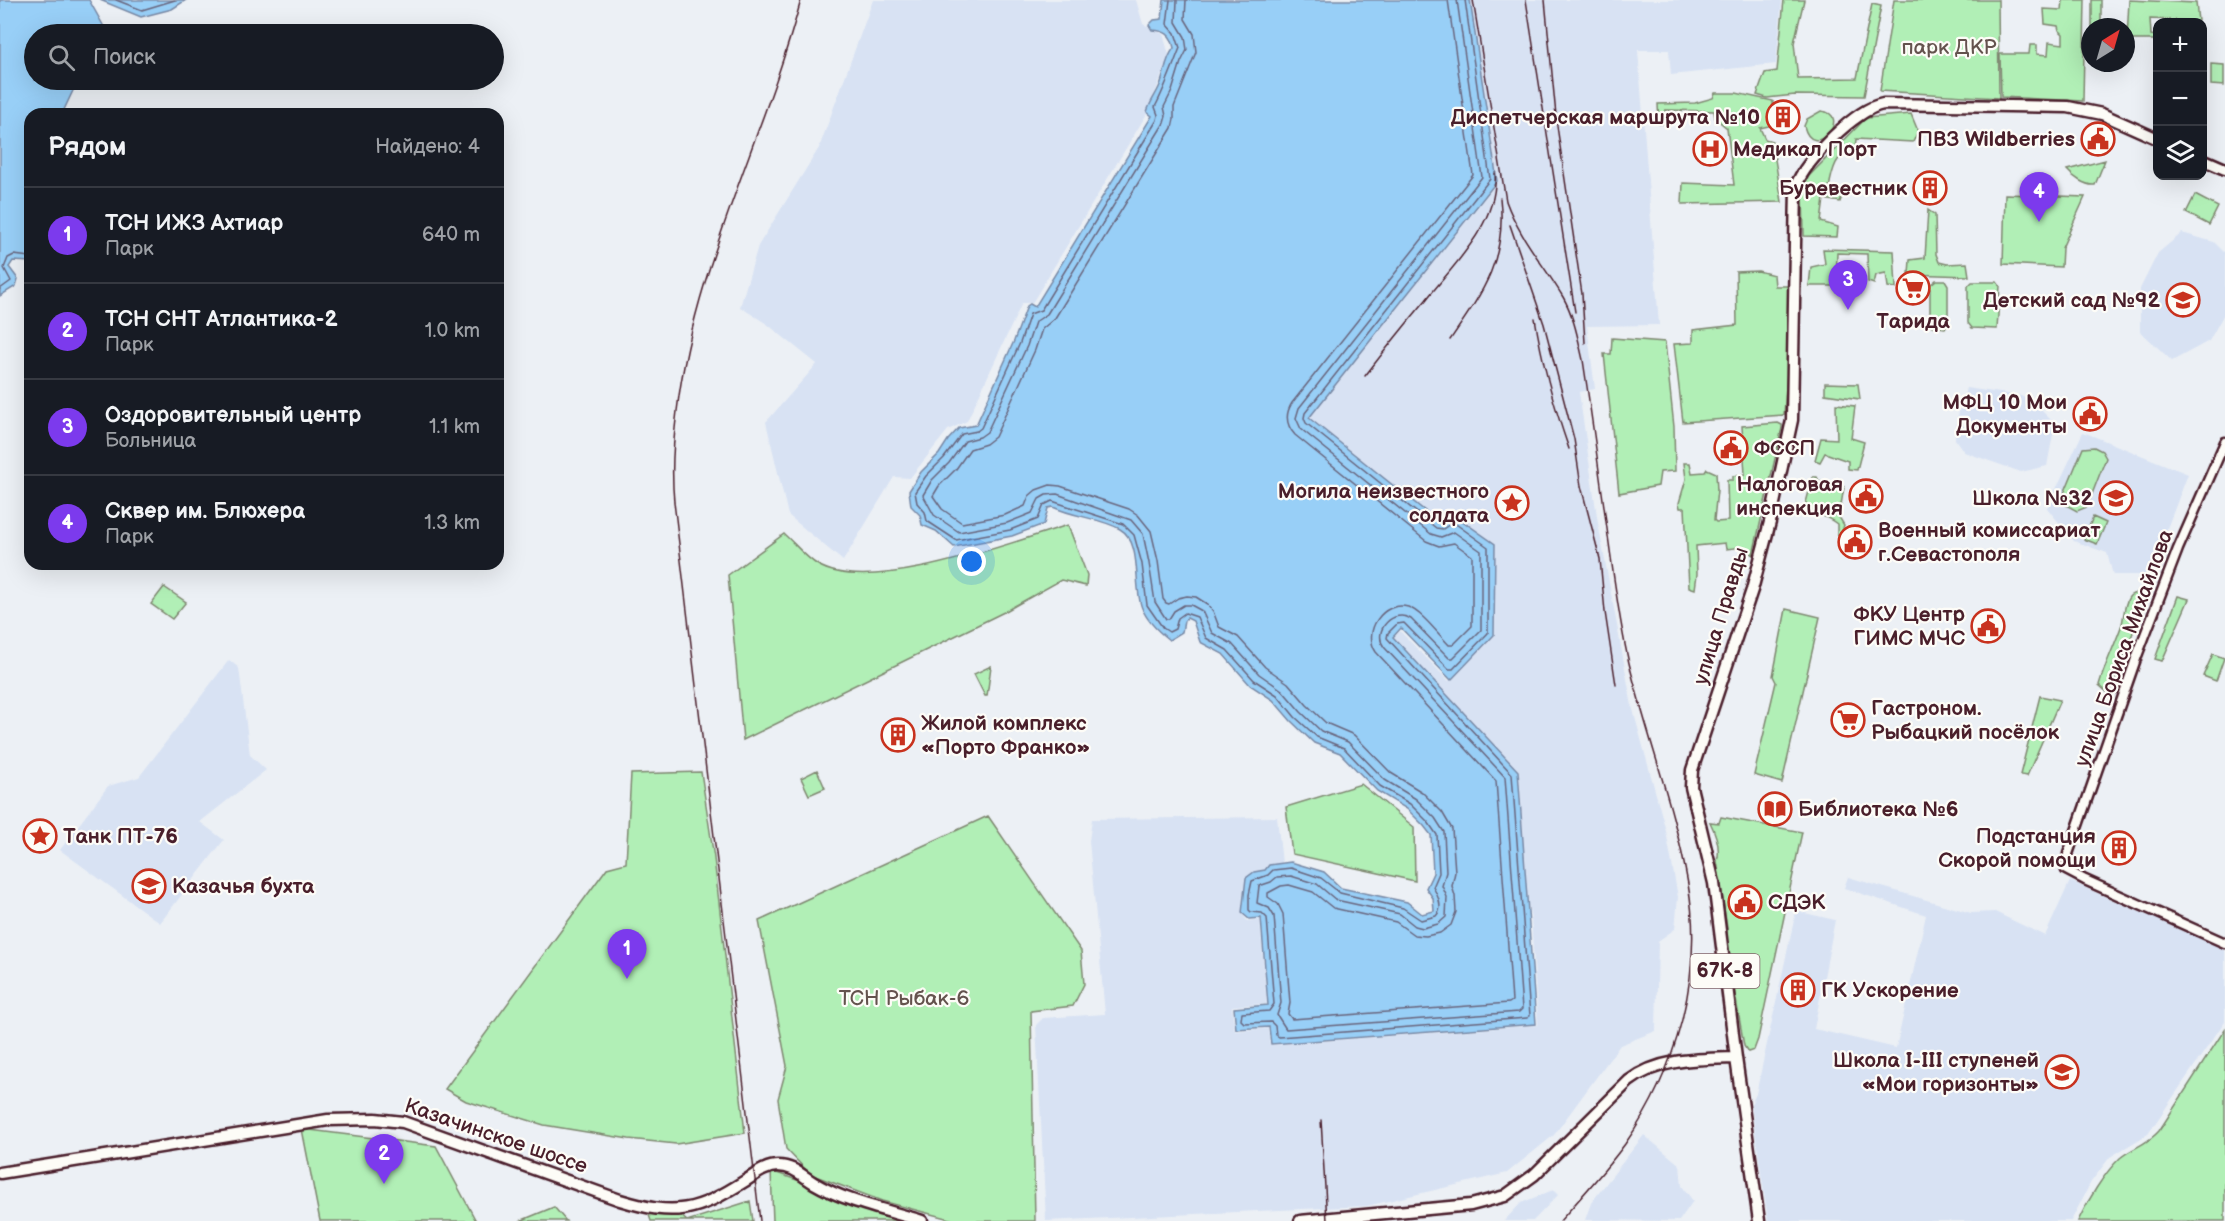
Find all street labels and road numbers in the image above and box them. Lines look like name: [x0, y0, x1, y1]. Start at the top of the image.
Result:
street label: улица Бориса Михайлова: [2069, 525, 2179, 770]
street label: улица Правды: [1688, 544, 1754, 688]
road number: 67К-8: [1690, 954, 1760, 988]
street label: Казачинское шоссе: [401, 1093, 591, 1179]

